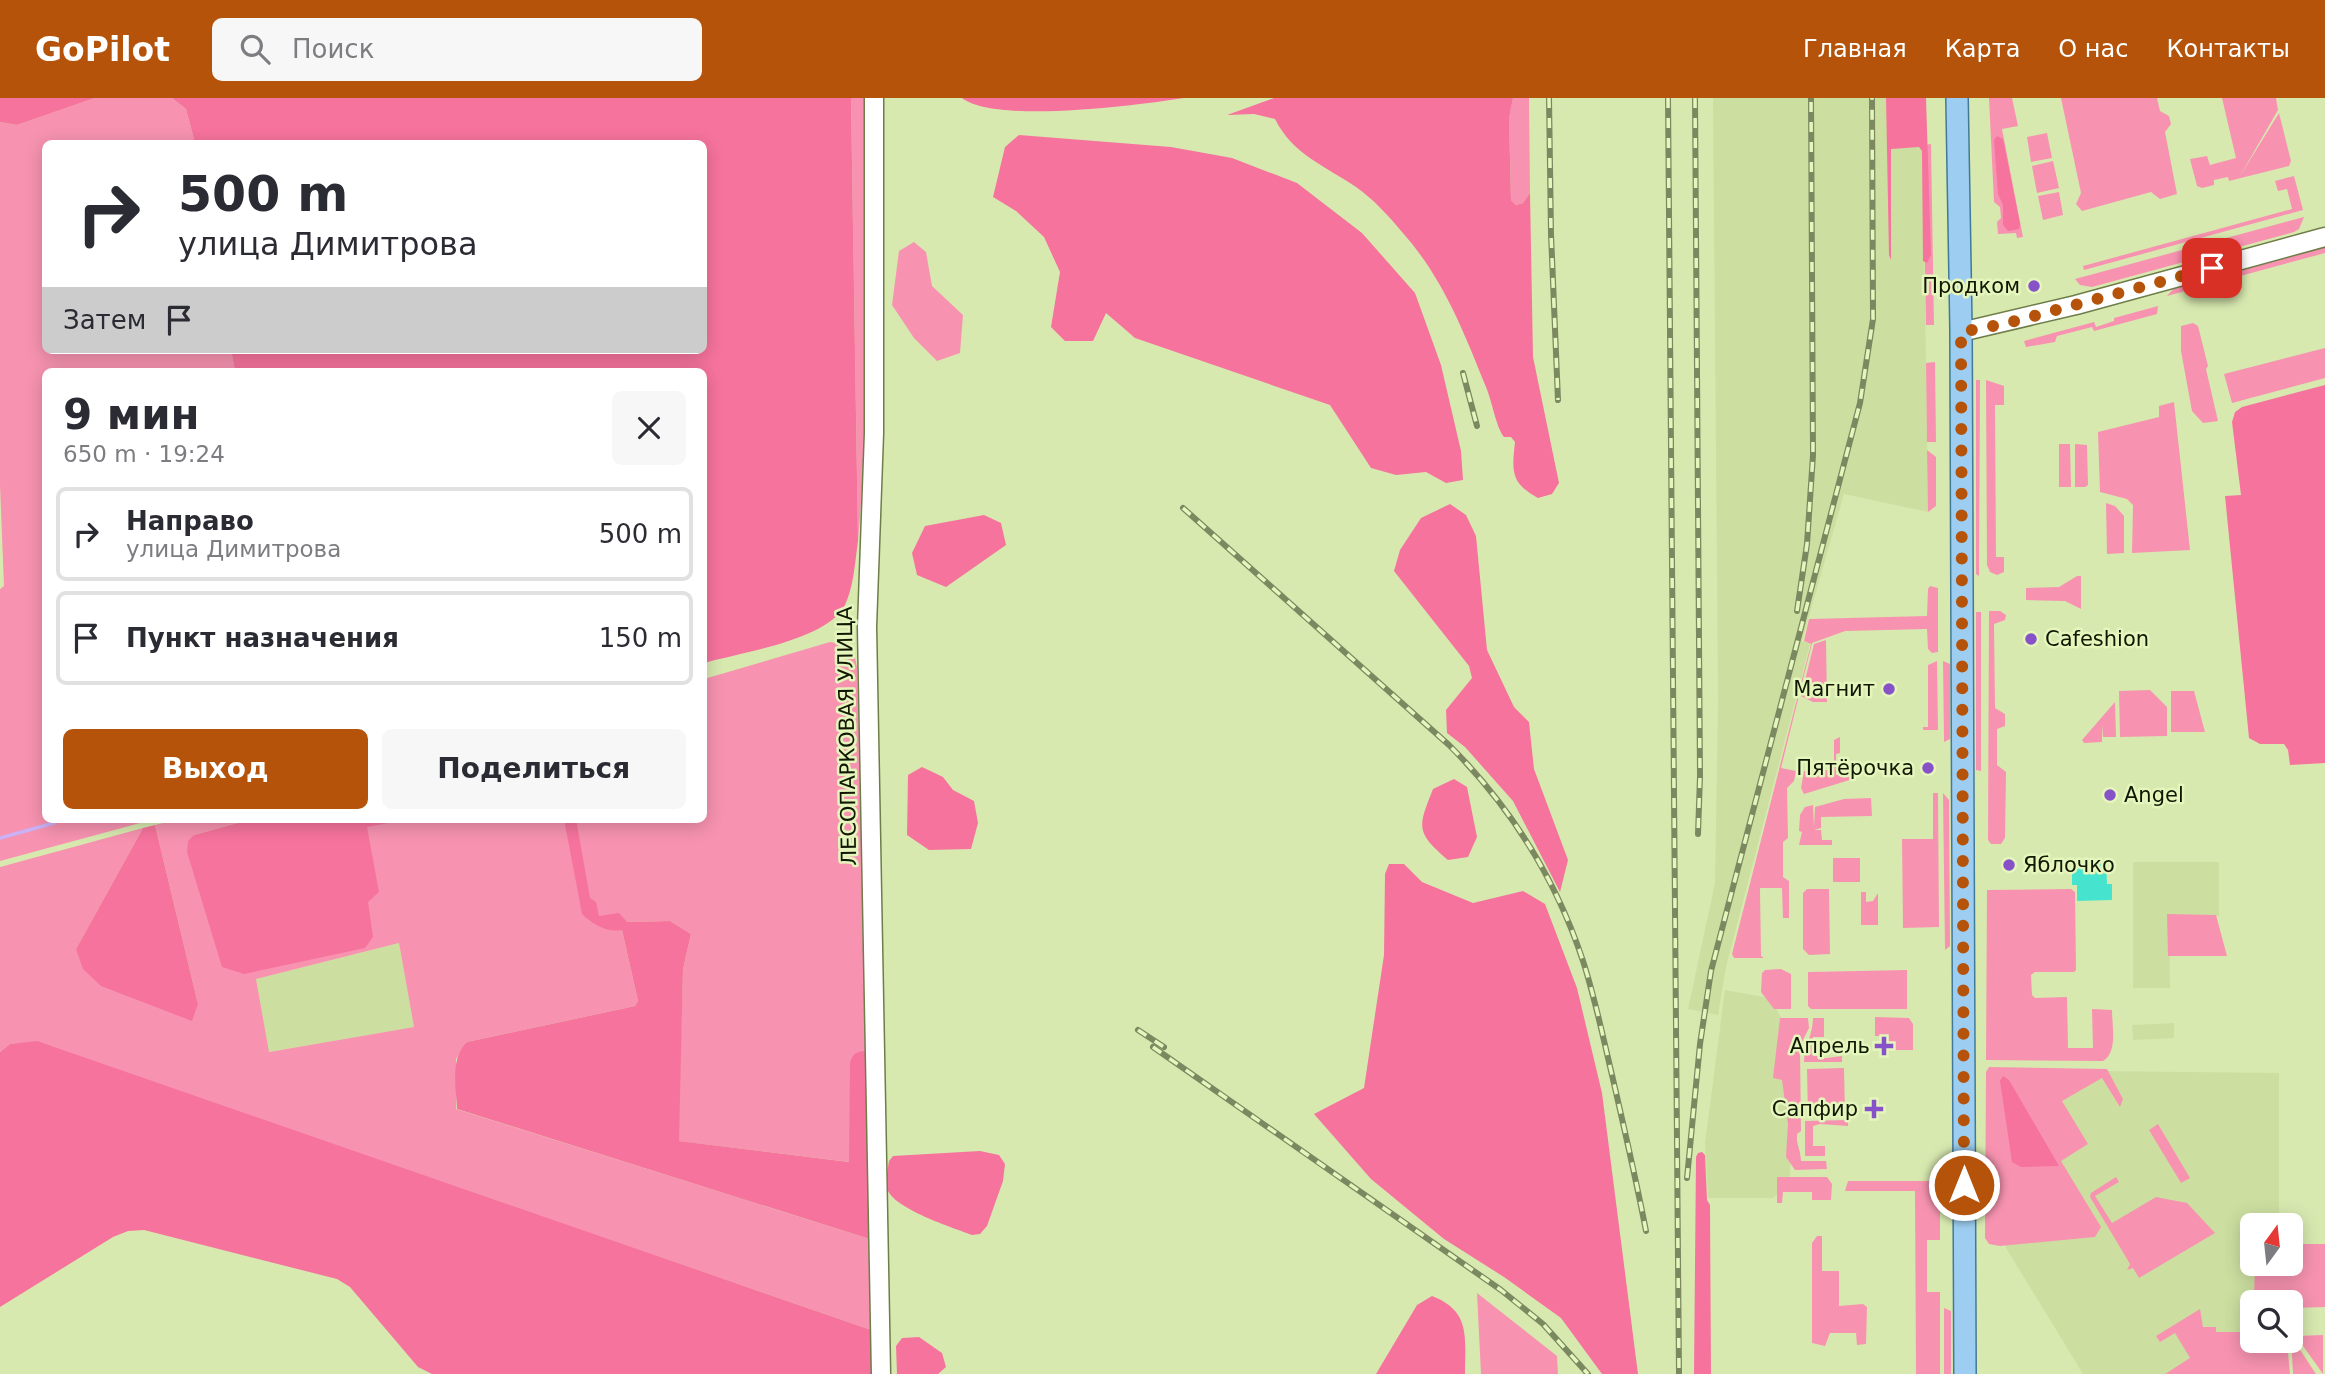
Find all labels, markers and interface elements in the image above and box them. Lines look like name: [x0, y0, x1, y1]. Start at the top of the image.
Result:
search box: [212, 18, 702, 81]
text: GoPilot: [35, 30, 170, 69]
icon: search: [236, 30, 274, 68]
text: Поиск: [292, 34, 374, 64]
text: Главная: [1803, 35, 1907, 63]
text: Карта: [1945, 35, 2020, 63]
text: О нас: [2058, 35, 2128, 63]
text: Контакты: [2166, 35, 2290, 63]
text: 500 m: [178, 166, 348, 223]
icon: right: [63, 168, 154, 259]
text: улица Димитрова: [178, 225, 477, 263]
pin: [2182, 238, 2242, 298]
icon: arrive: [2193, 249, 2231, 287]
place label: Продком: [1922, 274, 2020, 298]
marker: Продком: [2026, 278, 2042, 294]
icon: arrive: [160, 301, 198, 339]
text: Затем: [63, 305, 146, 335]
text: 9 мин: [63, 390, 200, 439]
button: close: [612, 391, 686, 465]
text: 650 m · 19:24: [63, 441, 225, 467]
text: Направо: [126, 506, 254, 536]
icon: right: [67, 515, 105, 553]
text: 500 m: [599, 519, 682, 549]
text: улица Димитрова: [126, 536, 341, 562]
street label: ЛЕСОПАРКОВАЯ УЛИЦА: [833, 605, 861, 866]
icon: arrive: [67, 619, 105, 657]
text: Пункт назначения: [126, 623, 399, 653]
text: 150 m: [599, 623, 682, 653]
place label: Cafeshion: [2045, 627, 2149, 651]
marker: Cafeshion: [2023, 631, 2039, 647]
place label: Магнит: [1793, 677, 1875, 701]
marker: Магнит: [1881, 681, 1897, 697]
button: Выход: [63, 729, 368, 809]
button: Поделиться: [382, 729, 686, 809]
place label: Пятёрочка: [1796, 756, 1914, 780]
marker: Пятёрочка: [1920, 760, 1936, 776]
place label: Angel: [2124, 783, 2184, 807]
marker: Angel: [2102, 787, 2118, 803]
place label: Яблочко: [2023, 853, 2115, 877]
marker: Яблочко: [2001, 857, 2017, 873]
place label: Апрель: [1790, 1034, 1870, 1058]
marker: Апрель: [1876, 1038, 1892, 1054]
place label: Сапфир: [1772, 1097, 1858, 1121]
marker: Сапфир: [1864, 1099, 1884, 1119]
position arrow: [1927, 1148, 2001, 1222]
north arrow: [2240, 1213, 2303, 1276]
map controls: [2240, 1213, 2303, 1353]
button: search: [2240, 1290, 2303, 1353]

